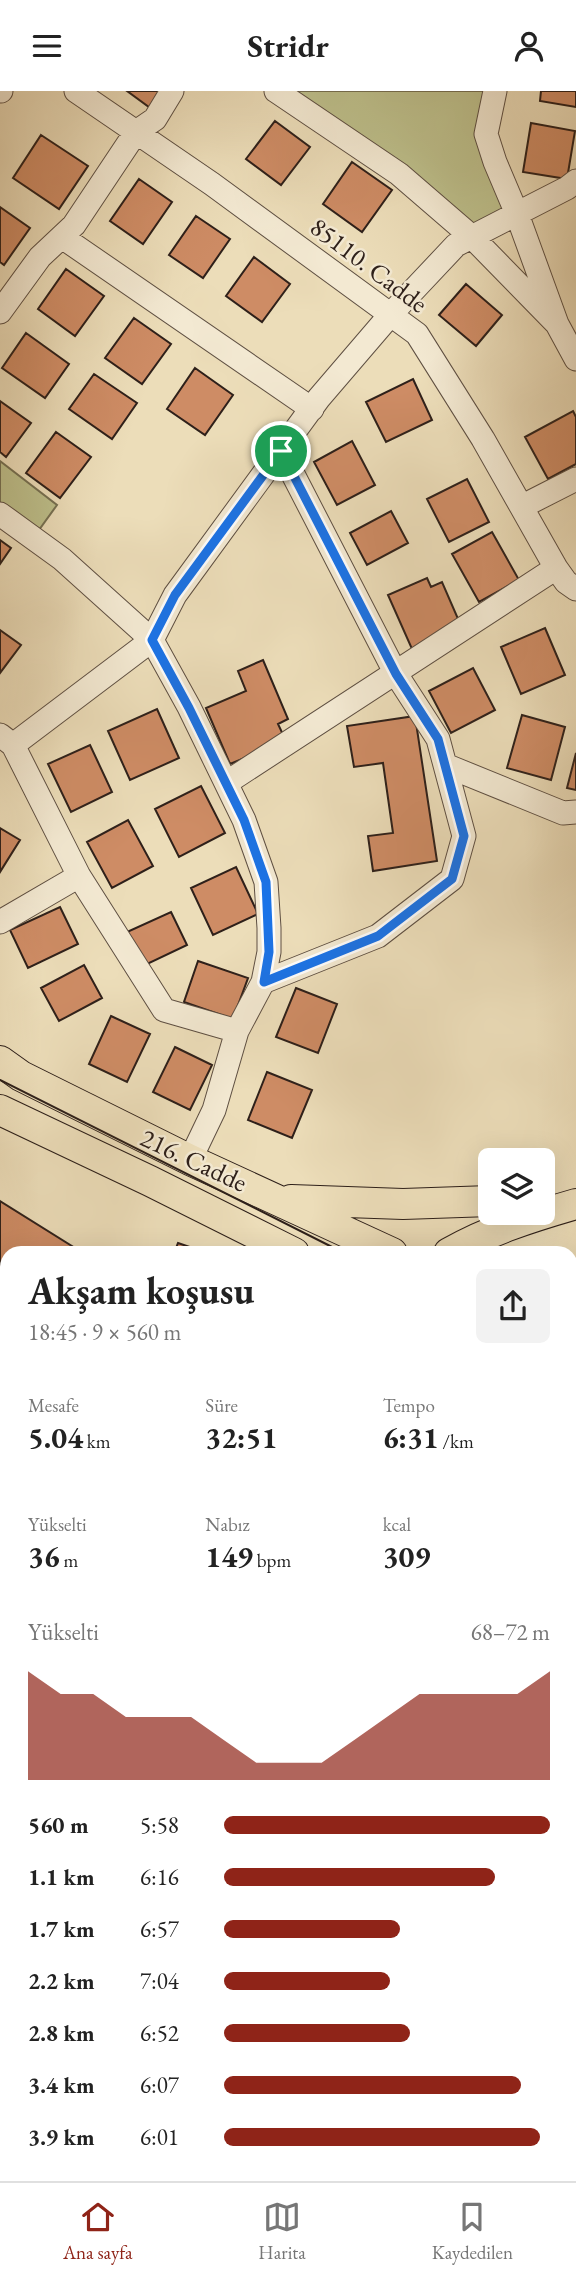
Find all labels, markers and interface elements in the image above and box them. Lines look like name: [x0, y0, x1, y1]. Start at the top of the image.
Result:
text: Stridr: [247, 25, 329, 67]
icon: menu: [28, 27, 66, 65]
icon: person: [510, 27, 548, 65]
street label: 85110. Cadde: [303, 210, 435, 320]
pin: [251, 421, 311, 481]
icon: arrive: [262, 432, 300, 470]
street label: 216. Cadde: [135, 1121, 253, 1199]
map controls: [478, 1148, 555, 1225]
button: layers: [478, 1148, 555, 1225]
text: Akşam koşusu: [28, 1266, 254, 1315]
button: share: [476, 1269, 550, 1343]
text: 18:45 · 9 × 560 m: [28, 1317, 181, 1347]
text: Mesafe: [28, 1393, 79, 1418]
text: Süre: [205, 1393, 238, 1418]
text: Tempo: [383, 1393, 435, 1418]
text: 5.04: [28, 1418, 83, 1457]
text: 32:51: [205, 1418, 277, 1457]
text: 6:31: [383, 1418, 439, 1457]
text: km: [83, 1429, 111, 1454]
text: /km: [439, 1429, 474, 1454]
text: Yükselti: [28, 1512, 87, 1537]
text: Nabız: [205, 1512, 250, 1537]
text: kcal: [383, 1512, 411, 1537]
text: 36: [28, 1537, 60, 1576]
text: 149: [205, 1537, 253, 1576]
text: 309: [383, 1537, 430, 1576]
text: m: [60, 1548, 78, 1573]
text: bpm: [253, 1548, 291, 1573]
text: Yükselti: [28, 1617, 99, 1647]
text: 68–72 m: [471, 1617, 550, 1647]
text: 560 m: [28, 1810, 89, 1840]
text: 5:58: [140, 1810, 179, 1840]
text: 1.1 km: [28, 1862, 95, 1892]
text: 6:16: [140, 1862, 179, 1892]
text: 1.7 km: [28, 1914, 95, 1944]
text: 6:57: [140, 1914, 179, 1944]
text: 2.2 km: [28, 1966, 95, 1996]
text: 7:04: [140, 1966, 179, 1996]
text: 2.8 km: [28, 2018, 95, 2048]
text: 6:52: [140, 2018, 179, 2048]
text: 3.4 km: [28, 2070, 95, 2100]
text: 6:07: [140, 2070, 179, 2100]
text: 3.9 km: [28, 2122, 95, 2152]
text: 6:01: [140, 2122, 179, 2152]
tab: Ana sayfa: [63, 2198, 132, 2265]
tab: Harita: [258, 2198, 306, 2265]
tab: Kaydedilen: [432, 2198, 513, 2265]

